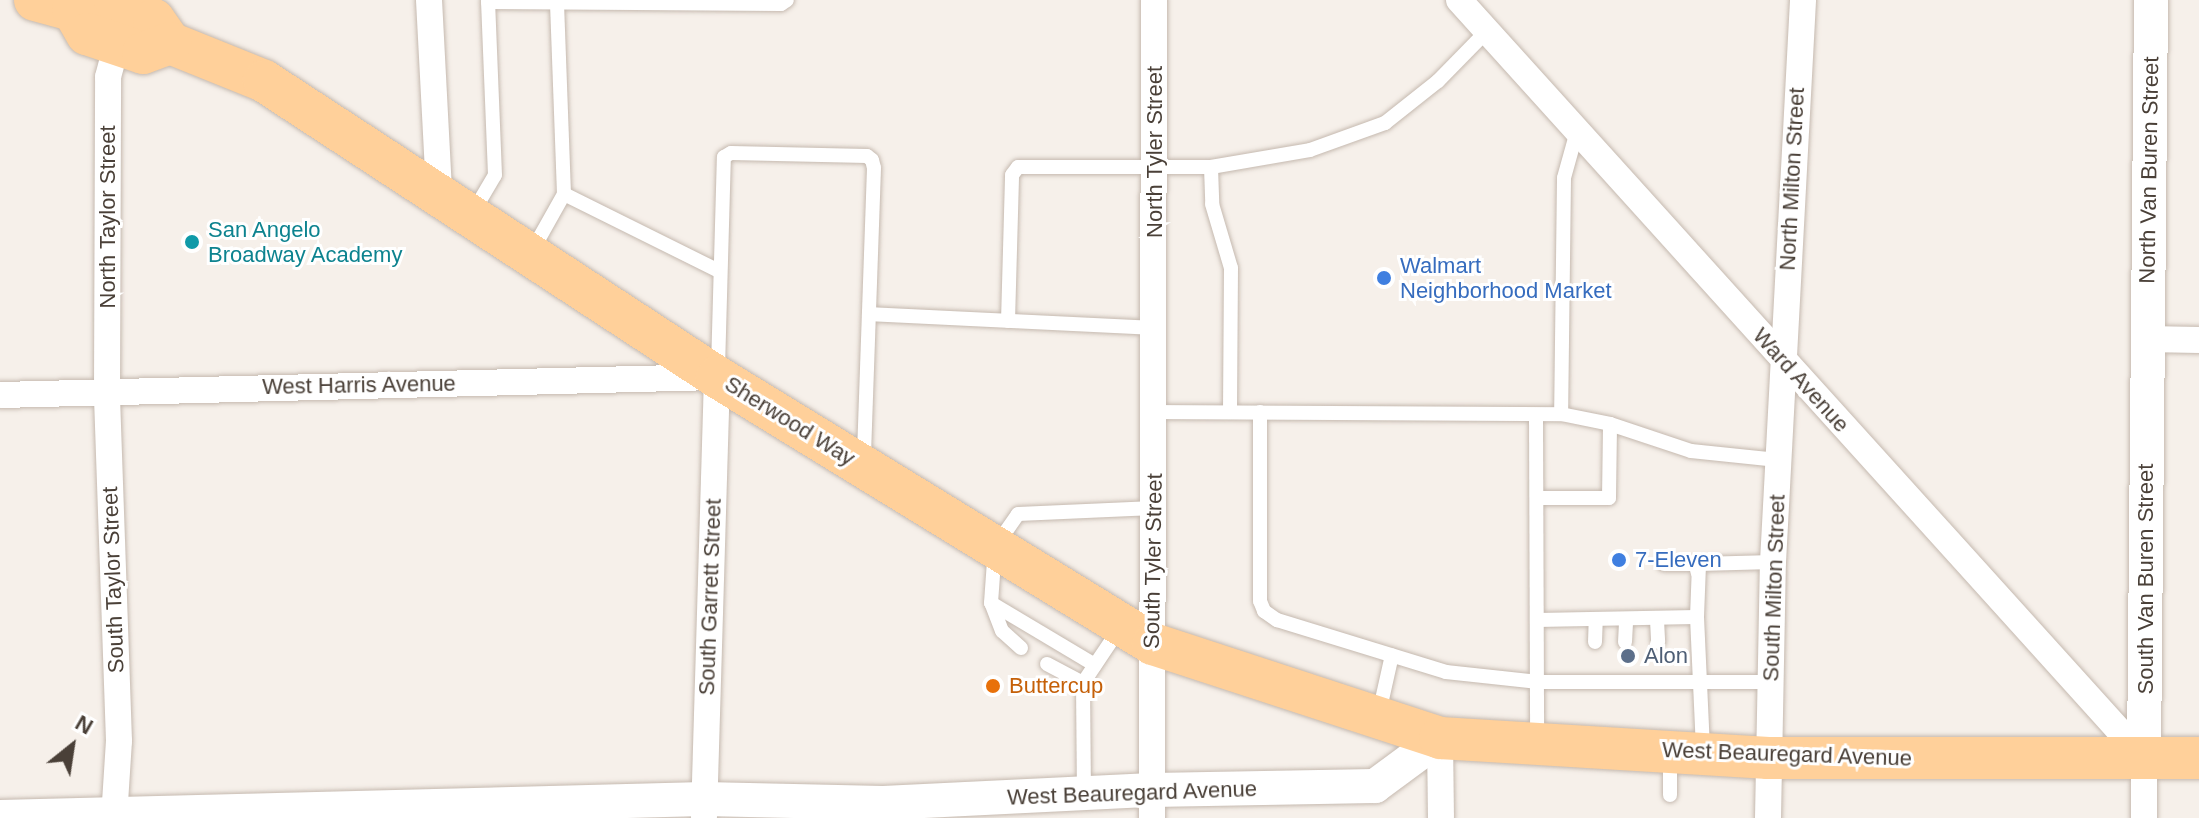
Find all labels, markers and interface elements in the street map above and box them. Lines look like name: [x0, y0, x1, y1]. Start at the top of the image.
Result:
street label: North Van Buren Street: [2134, 56, 2164, 284]
street label: North Tyler Street: [1142, 66, 1168, 238]
street label: North Milton Street: [1774, 87, 1810, 271]
street label: North Taylor Street: [95, 125, 121, 309]
place label: San Angelo Broadway Academy: [208, 216, 404, 268]
marker: San Angelo Broadway Academy: [183, 233, 201, 251]
place label: Walmart Neighborhood Market: [1400, 252, 1612, 304]
marker: Walmart Neighborhood Market: [1375, 269, 1393, 287]
street label: Ward Avenue: [1747, 322, 1855, 438]
street label: West Harris Avenue: [261, 370, 457, 400]
street label: Sherwood Way: [720, 370, 860, 472]
street label: South Van Buren Street: [2133, 464, 2159, 694]
street label: South Tyler Street: [1138, 473, 1168, 649]
street label: South Taylor Street: [97, 486, 129, 674]
street label: South Milton Street: [1758, 494, 1790, 682]
street label: South Garrett Street: [693, 498, 727, 696]
place label: 7-Eleven: [1635, 547, 1722, 573]
marker: 7-Eleven: [1610, 551, 1628, 569]
place label: Alon: [1644, 643, 1688, 669]
marker: Alon: [1619, 647, 1637, 665]
place label: Buttercup: [1009, 673, 1103, 699]
marker: Buttercup: [984, 677, 1002, 695]
north arrow: [32, 706, 112, 786]
text: N: [71, 710, 97, 740]
street label: West Beauregard Avenue: [1661, 736, 1913, 772]
street label: West Beauregard Avenue: [1006, 775, 1258, 811]

